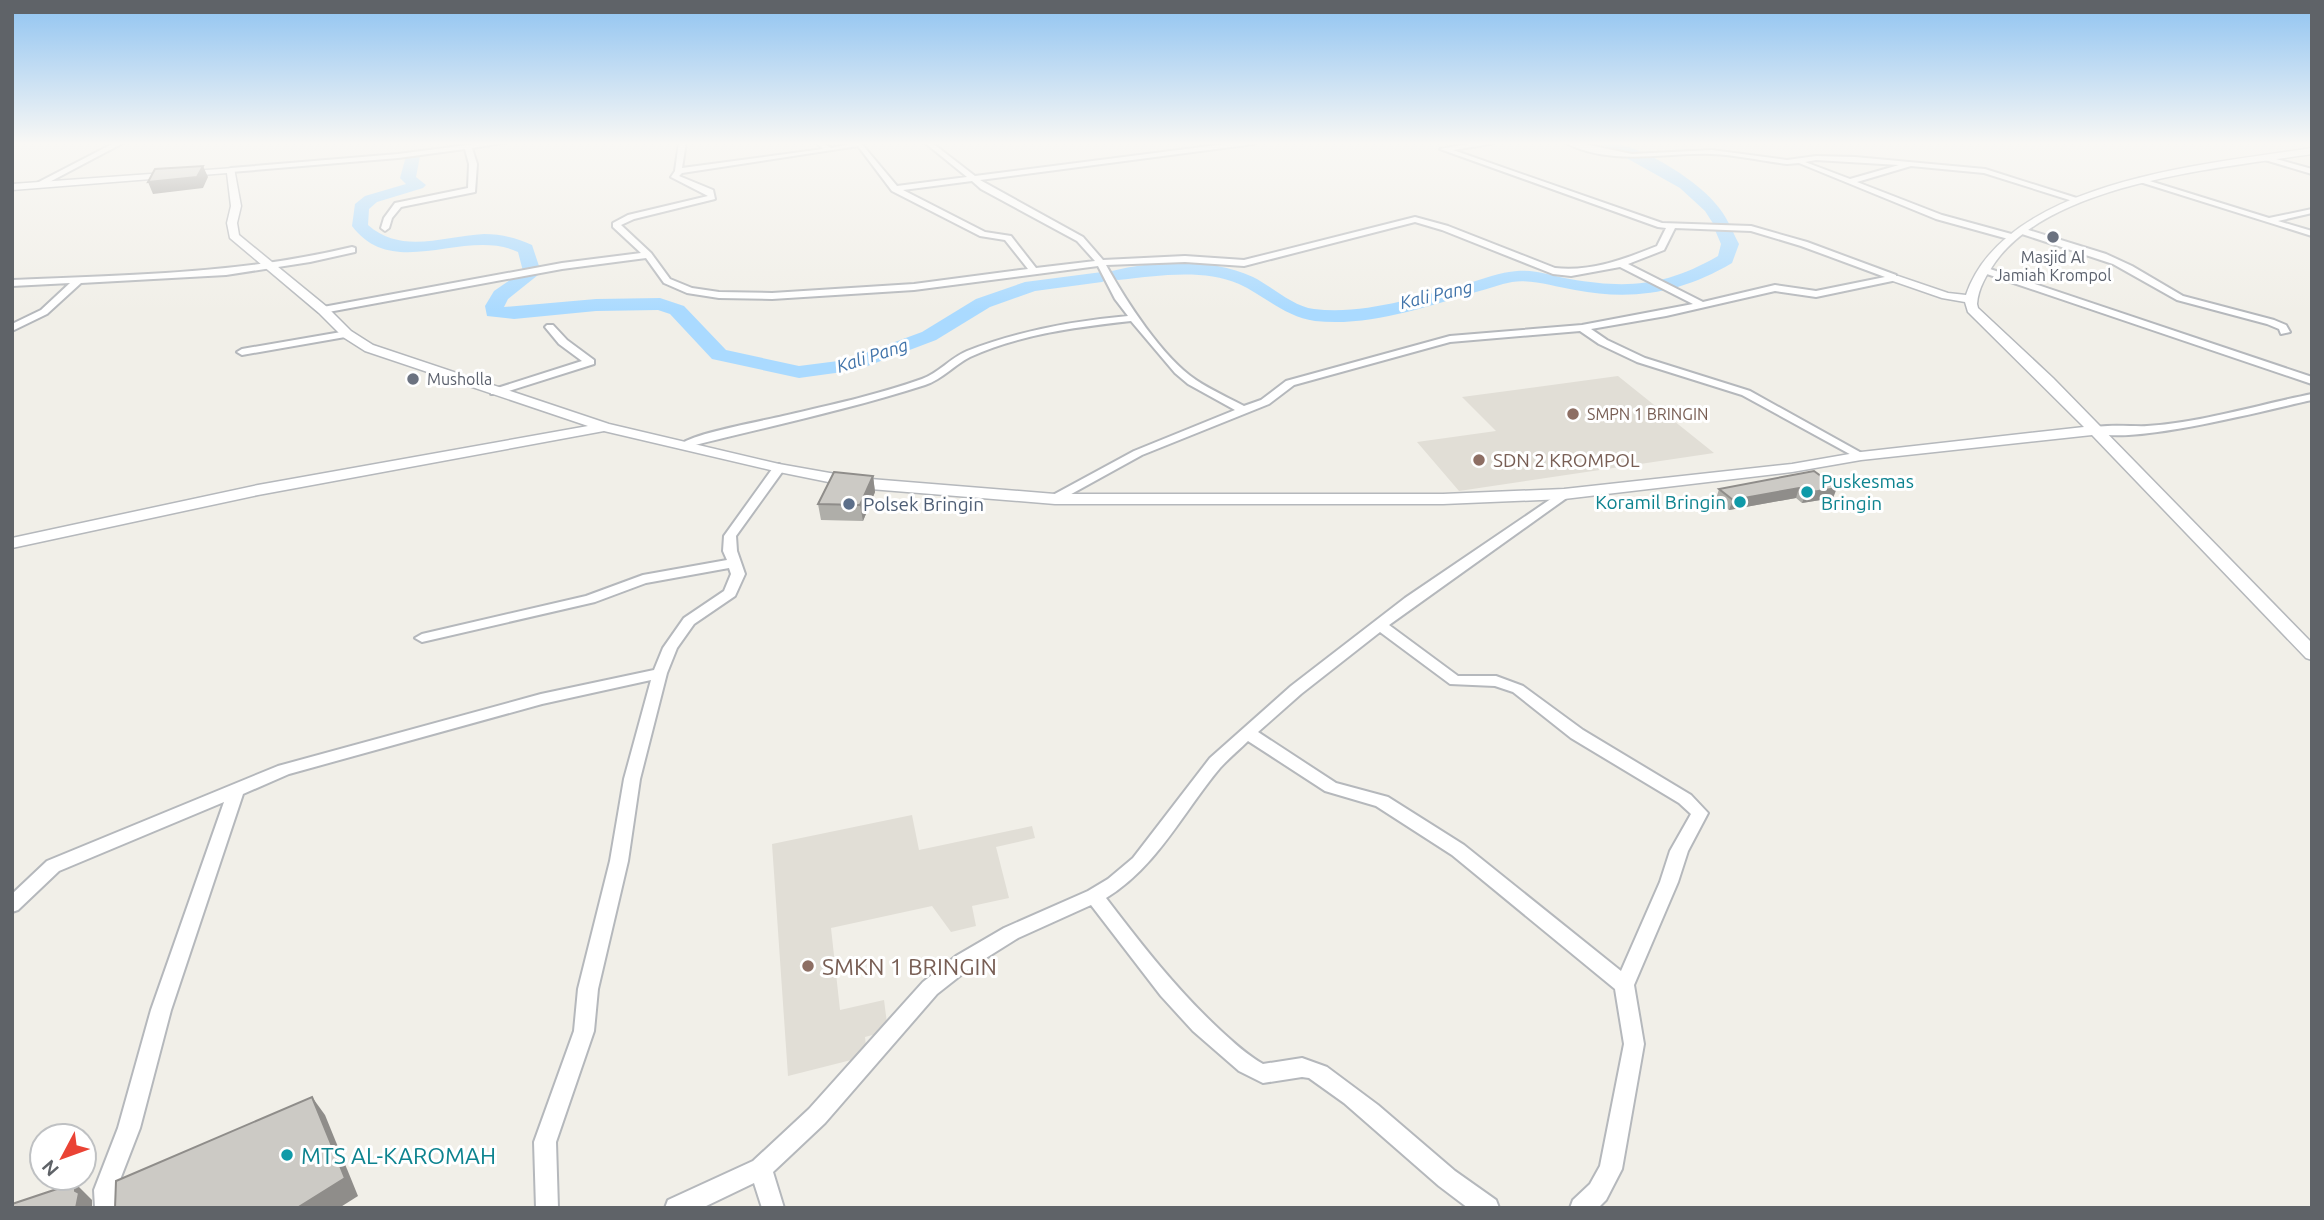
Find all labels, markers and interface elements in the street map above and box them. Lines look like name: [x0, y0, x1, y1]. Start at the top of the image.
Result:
marker: Masjid Al Jamiah Krompol: [2045, 229, 2061, 245]
place label: Masjid Al Jamiah Krompol: [1995, 248, 2111, 284]
water label: Kali Pang: [1398, 276, 1474, 312]
water label: Kali Pang: [834, 334, 910, 376]
place label: Musholla: [427, 370, 492, 388]
marker: Musholla: [405, 371, 421, 387]
place label: SMPN 1 BRINGIN: [1587, 405, 1708, 423]
marker: SMPN 1 BRINGIN: [1565, 406, 1581, 422]
place label: SDN 2 KROMPOL: [1493, 449, 1640, 471]
marker: SDN 2 KROMPOL: [1471, 452, 1487, 468]
place label: Puskesmas Bringin: [1821, 470, 1914, 514]
marker: Puskesmas Bringin: [1799, 484, 1815, 500]
place label: Koramil Bringin: [1595, 491, 1726, 513]
place label: Polsek Bringin: [863, 493, 984, 515]
marker: Koramil Bringin: [1732, 494, 1748, 510]
marker: Polsek Bringin: [841, 496, 857, 512]
place label: SMKN 1 BRINGIN: [822, 954, 997, 979]
marker: SMKN 1 BRINGIN: [800, 958, 816, 974]
north arrow: [28, 1122, 98, 1192]
place label: MTS AL-KAROMAH: [301, 1143, 496, 1168]
marker: MTS AL-KAROMAH: [279, 1147, 295, 1163]
text: N: [37, 1156, 63, 1181]

